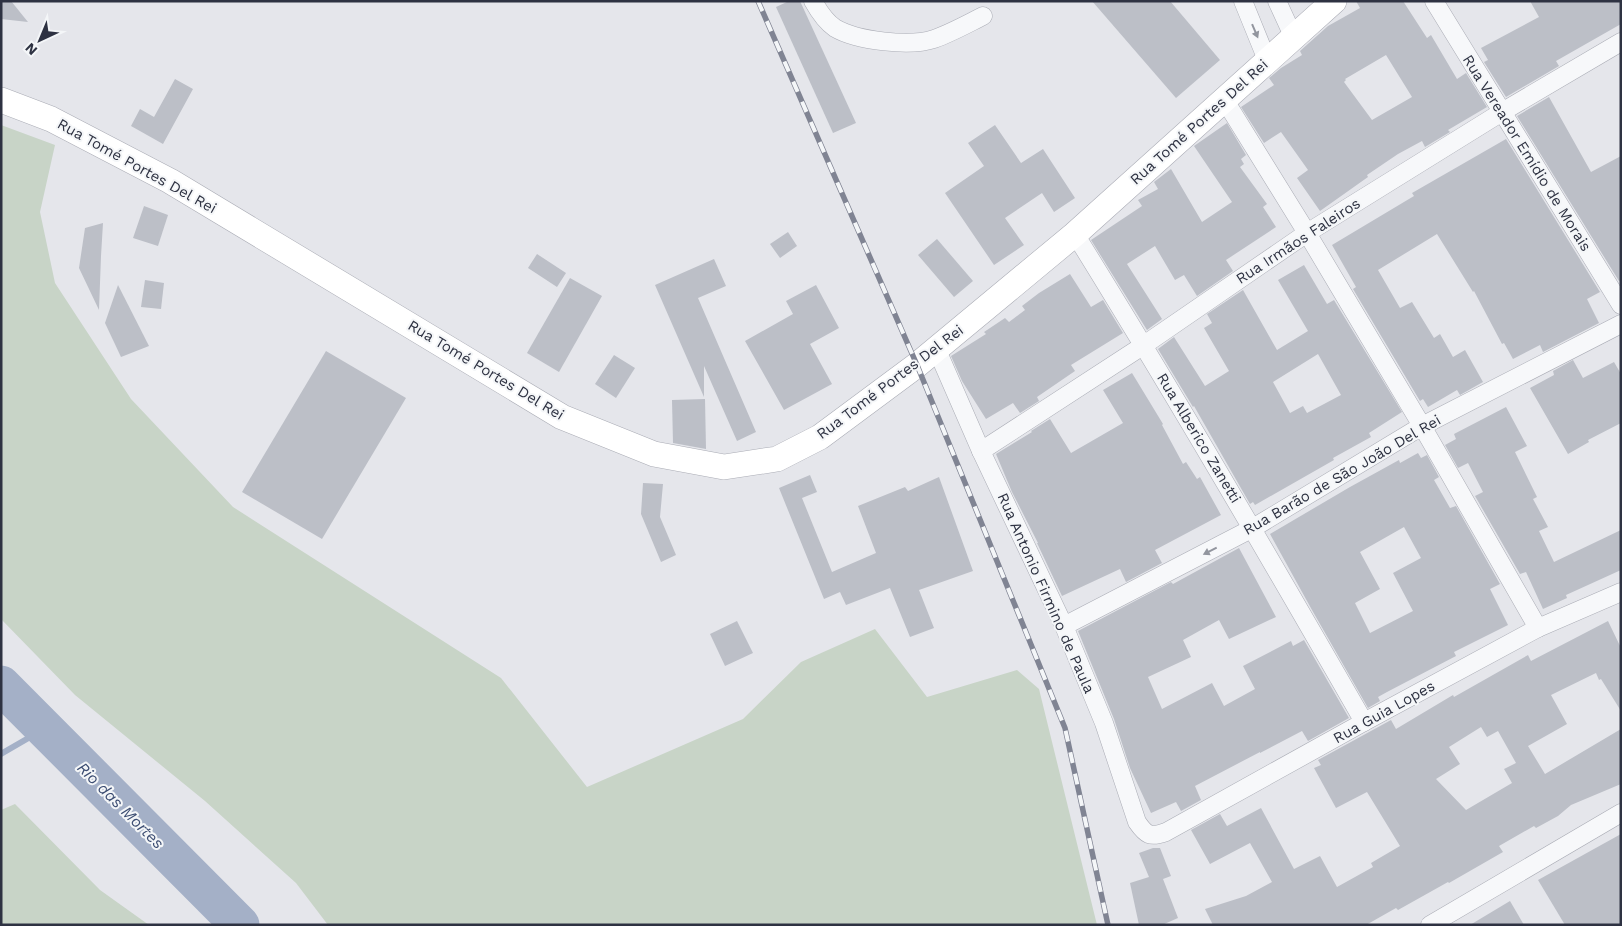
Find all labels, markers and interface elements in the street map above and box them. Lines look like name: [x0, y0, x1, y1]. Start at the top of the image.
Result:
north arrow: [15, 15, 65, 65]
one-way arrow: [1251, 24, 1259, 39]
text: N: [22, 40, 40, 59]
street label: Rua Vereador Emídio de Morais: [1459, 51, 1595, 255]
street label: Rua Tomé Portes Del Rei: [1126, 55, 1272, 189]
street label: Rua Tomé Portes Del Rei: [54, 115, 220, 217]
street label: Rua Irmãos Faleiros: [1232, 194, 1364, 288]
street label: Rua Tomé Portes Del Rei: [405, 316, 567, 424]
street label: Rua Tomé Portes Del Rei: [813, 321, 967, 443]
street label: Rua Alberico Zanetti: [1153, 370, 1245, 506]
street label: Rua Barão de São João Del Rei: [1240, 411, 1444, 539]
street label: Rua Antonio Firmino de Paula: [994, 490, 1099, 697]
one-way arrow: [1202, 547, 1217, 555]
street label: Rua Guia Lopes: [1330, 677, 1438, 747]
water label: Rio das Mortes: [73, 758, 168, 853]

